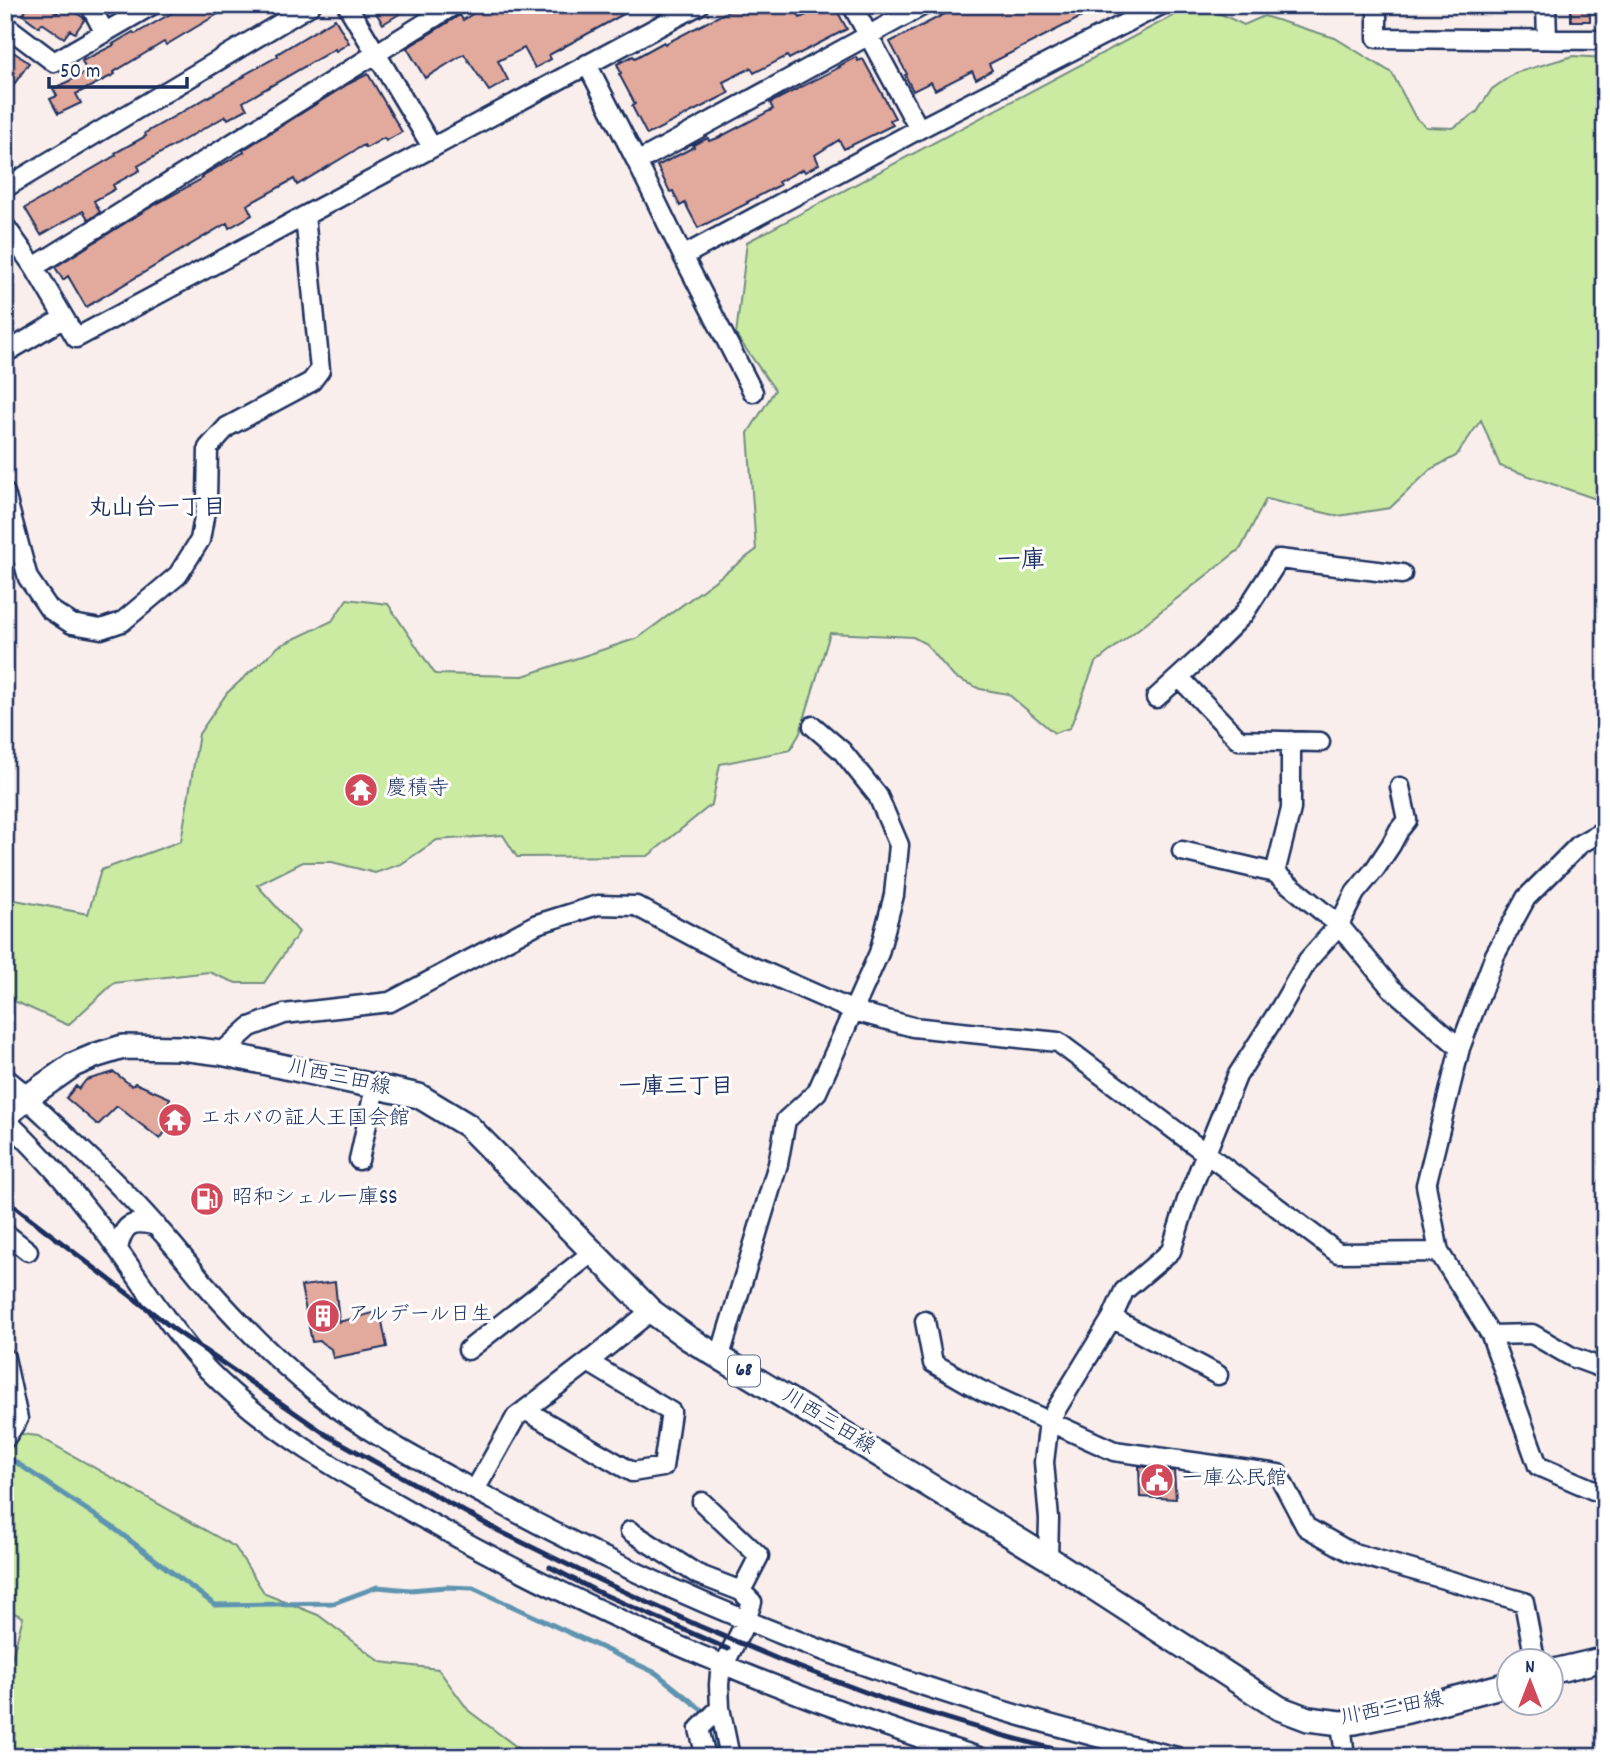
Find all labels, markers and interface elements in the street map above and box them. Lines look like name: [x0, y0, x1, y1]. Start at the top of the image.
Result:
scale bar: [49, 46, 187, 90]
text: 50 m: [60, 58, 100, 88]
district label: 丸山台一丁目: [88, 493, 226, 526]
district label: 一庫: [997, 545, 1045, 579]
temple icon: 慶積寺: [342, 771, 380, 809]
place label: 慶積寺: [386, 775, 449, 805]
street label: 川西三田線: [285, 1053, 393, 1105]
district label: 一庫三丁目: [619, 1072, 734, 1105]
temple icon: エホバの証人王国会館: [156, 1101, 194, 1139]
place label: エホバの証人王国会館: [200, 1105, 410, 1135]
fuel station icon: 昭和シェル一庫SS: [188, 1180, 226, 1218]
place label: 昭和シェル一庫SS: [232, 1184, 398, 1214]
building icon: アルデール日生: [304, 1297, 342, 1335]
place label: アルデール日生: [348, 1301, 492, 1331]
road number: 68: [728, 1356, 760, 1386]
street label: 川西三田線: [776, 1382, 880, 1464]
public building icon: 一庫公民館: [1138, 1461, 1176, 1499]
place label: 一庫公民館: [1182, 1465, 1287, 1495]
north arrow: [1494, 1646, 1564, 1716]
text: N: [1525, 1655, 1535, 1682]
street label: 川西三田線: [1338, 1685, 1446, 1735]

